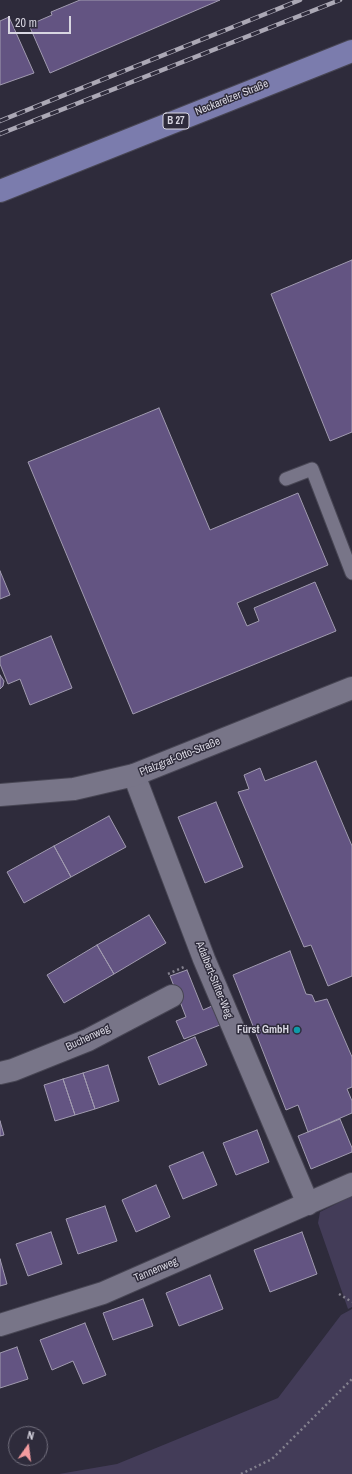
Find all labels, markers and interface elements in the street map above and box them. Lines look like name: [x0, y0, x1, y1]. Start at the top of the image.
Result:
scale bar: [10, 8, 73, 34]
text: 20 m: [15, 15, 37, 31]
street label: Neckarelzer Straße: [194, 77, 270, 119]
road number: B 27: [163, 113, 189, 129]
street label: Pfalzgraf-Otto-Straße: [138, 735, 222, 779]
street label: Adalbert-Stifter-Weg: [193, 939, 235, 1021]
street label: Buchenweg: [64, 1022, 112, 1054]
place label: Fürst GmbH: [237, 1023, 289, 1037]
marker: Fürst GmbH: [292, 1025, 302, 1035]
street label: Tannenweg: [132, 1255, 180, 1285]
north arrow: [8, 1426, 48, 1466]
text: N: [26, 1428, 36, 1443]

